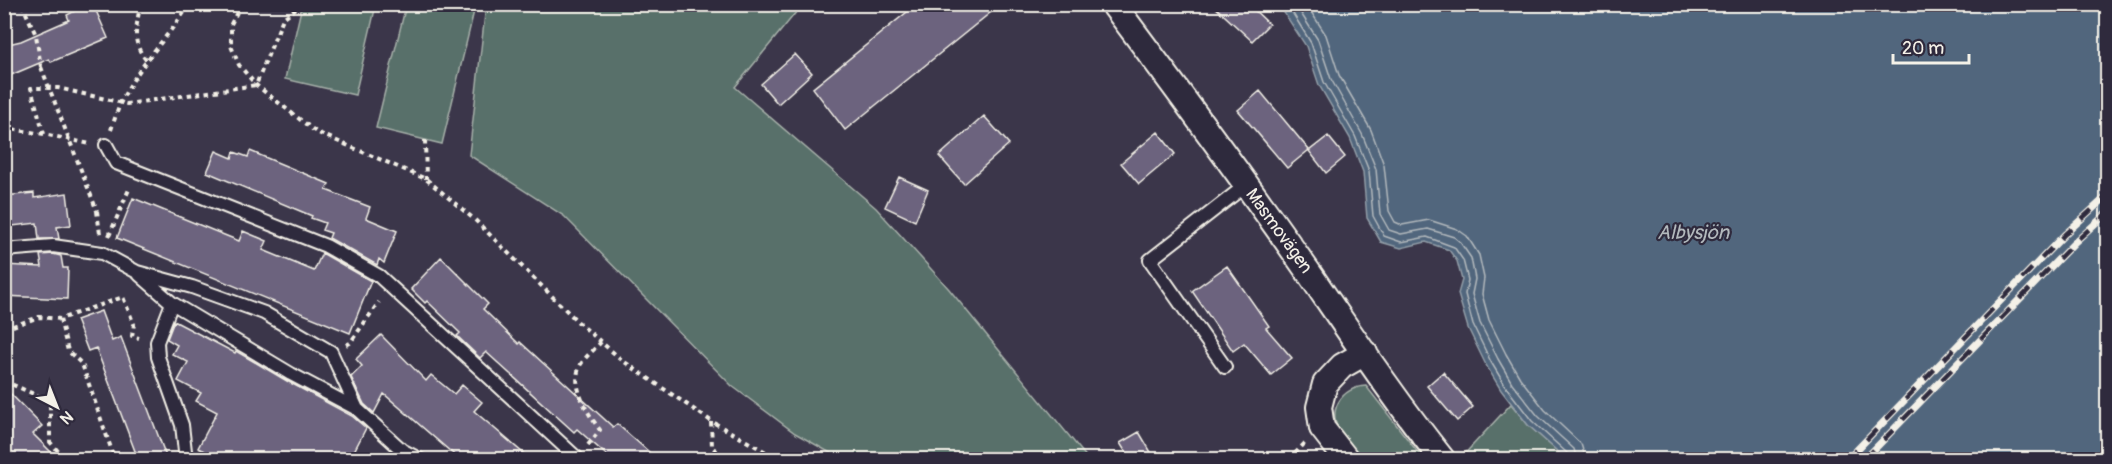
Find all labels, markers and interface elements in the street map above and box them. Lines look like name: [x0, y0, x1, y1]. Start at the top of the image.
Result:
scale bar: [1893, 27, 1970, 65]
text: 20 m: [1902, 37, 1944, 60]
street label: Masmovägen: [1240, 184, 1318, 278]
water label: Albysjön: [1657, 220, 1731, 245]
north arrow: [27, 377, 87, 437]
text: N: [56, 406, 77, 429]

